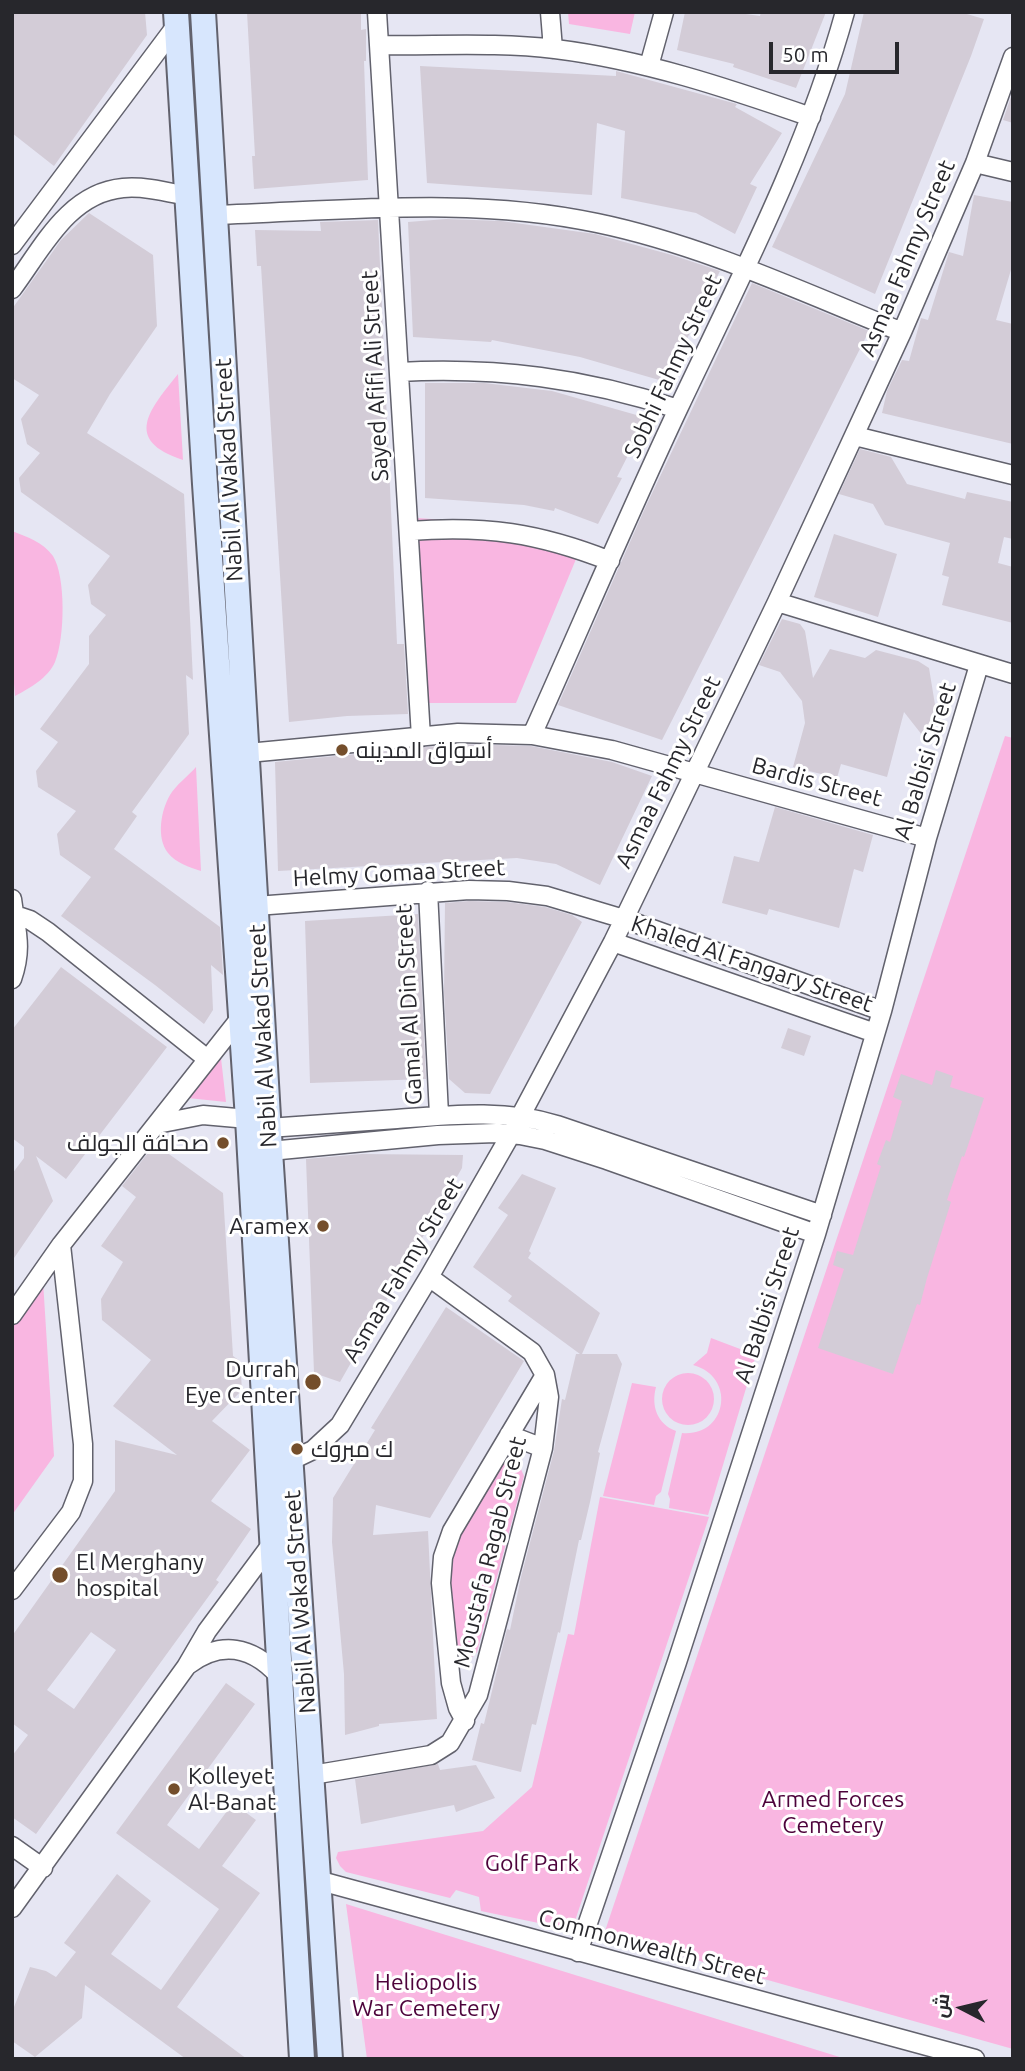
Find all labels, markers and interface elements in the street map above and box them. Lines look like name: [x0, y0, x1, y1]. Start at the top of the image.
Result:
scale bar: [773, 28, 902, 72]
text: 50 m: [782, 42, 829, 66]
street label: Asmaa Fahmy Street: [853, 156, 961, 360]
street label: Sayed Afifi Ali Street: [356, 270, 394, 482]
street label: Sobhi Fahmy Street: [618, 270, 728, 462]
street label: Nabil Al Wakad Street: [209, 358, 249, 582]
street label: Asmaa Fahmy Street: [609, 671, 727, 873]
street label: Al Balbisi Street: [888, 679, 962, 843]
place label: أسواق المدينه: [356, 736, 492, 764]
marker: أسواق المدينه: [334, 742, 350, 758]
street label: Bardis Street: [749, 751, 885, 813]
street label: Helmy Gomaa Street: [292, 854, 506, 892]
street label: Gamal Al Din Street: [390, 904, 428, 1106]
street label: Khaled Al Fangary Street: [628, 910, 876, 1018]
street label: Nabil Al Wakad Street: [243, 924, 283, 1148]
place label: صحافة الجولف: [67, 1129, 209, 1157]
marker: صحافة الجولف: [215, 1135, 231, 1151]
street label: Asmaa Fahmy Street: [337, 1173, 469, 1367]
place label: Aramex: [229, 1212, 309, 1240]
marker: Aramex: [315, 1218, 331, 1234]
street label: Al Balbisi Street: [729, 1223, 805, 1387]
place label: Durrah Eye Center: [185, 1355, 297, 1409]
marker: Durrah Eye Center: [303, 1372, 323, 1392]
street label: Moustafa Ragab Street: [448, 1434, 532, 1670]
place label: ك مبروك: [311, 1435, 393, 1463]
marker: ك مبروك: [289, 1441, 305, 1457]
street label: Nabil Al Wakad Street: [278, 1489, 322, 1715]
place label: El Merghany hospital: [76, 1548, 204, 1602]
marker: El Merghany hospital: [50, 1565, 70, 1585]
place label: Kolleyet Al-Banat: [188, 1762, 276, 1816]
marker: Kolleyet Al-Banat: [166, 1781, 182, 1797]
park label: Armed Forces Cemetery: [762, 1785, 904, 1839]
park label: Golf Park: [485, 1849, 579, 1877]
street label: Commonwealth Street: [536, 1903, 768, 1991]
park label: Heliopolis War Cemetery: [352, 1968, 500, 2022]
north arrow: [927, 1973, 997, 2043]
text: ش: [929, 1992, 954, 2019]

